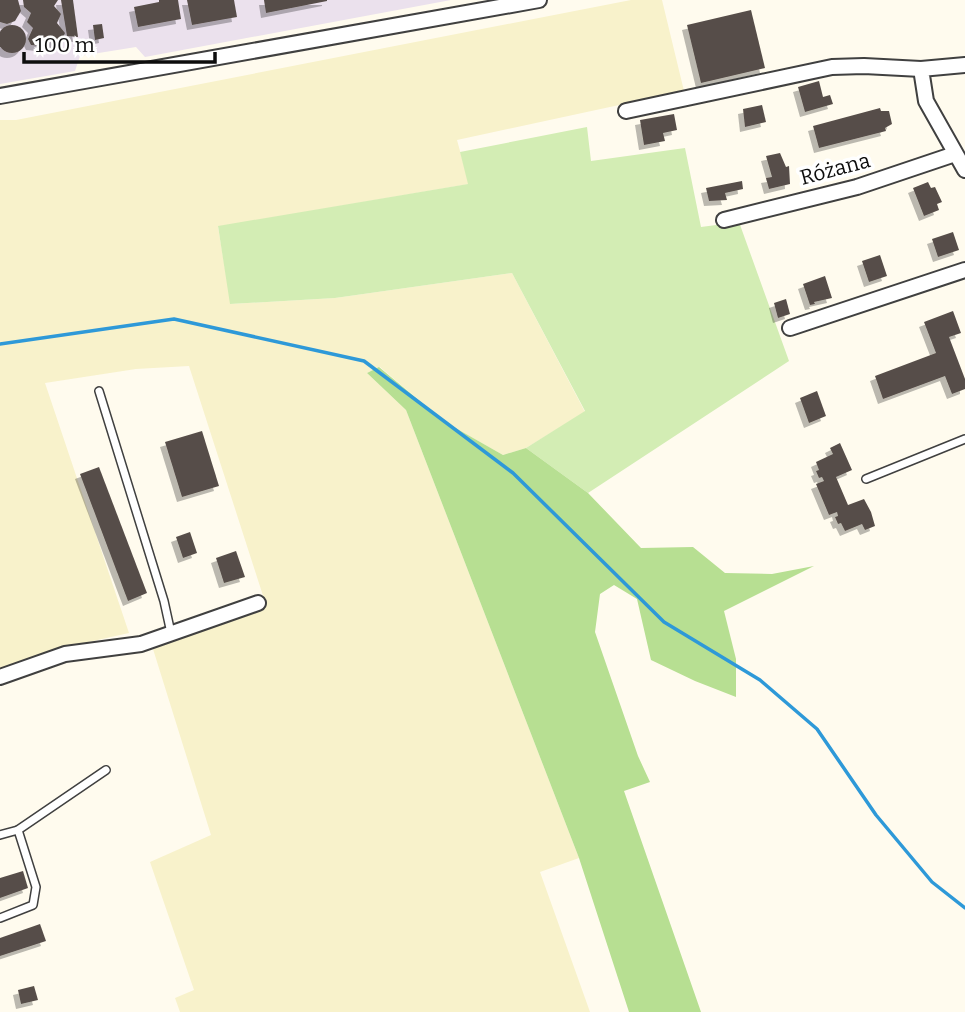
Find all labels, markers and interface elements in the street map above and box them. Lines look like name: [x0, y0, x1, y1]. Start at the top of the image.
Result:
scale bar: [24, 21, 215, 65]
text: 100 m: [35, 32, 95, 58]
street label: Różana: [797, 147, 874, 191]

